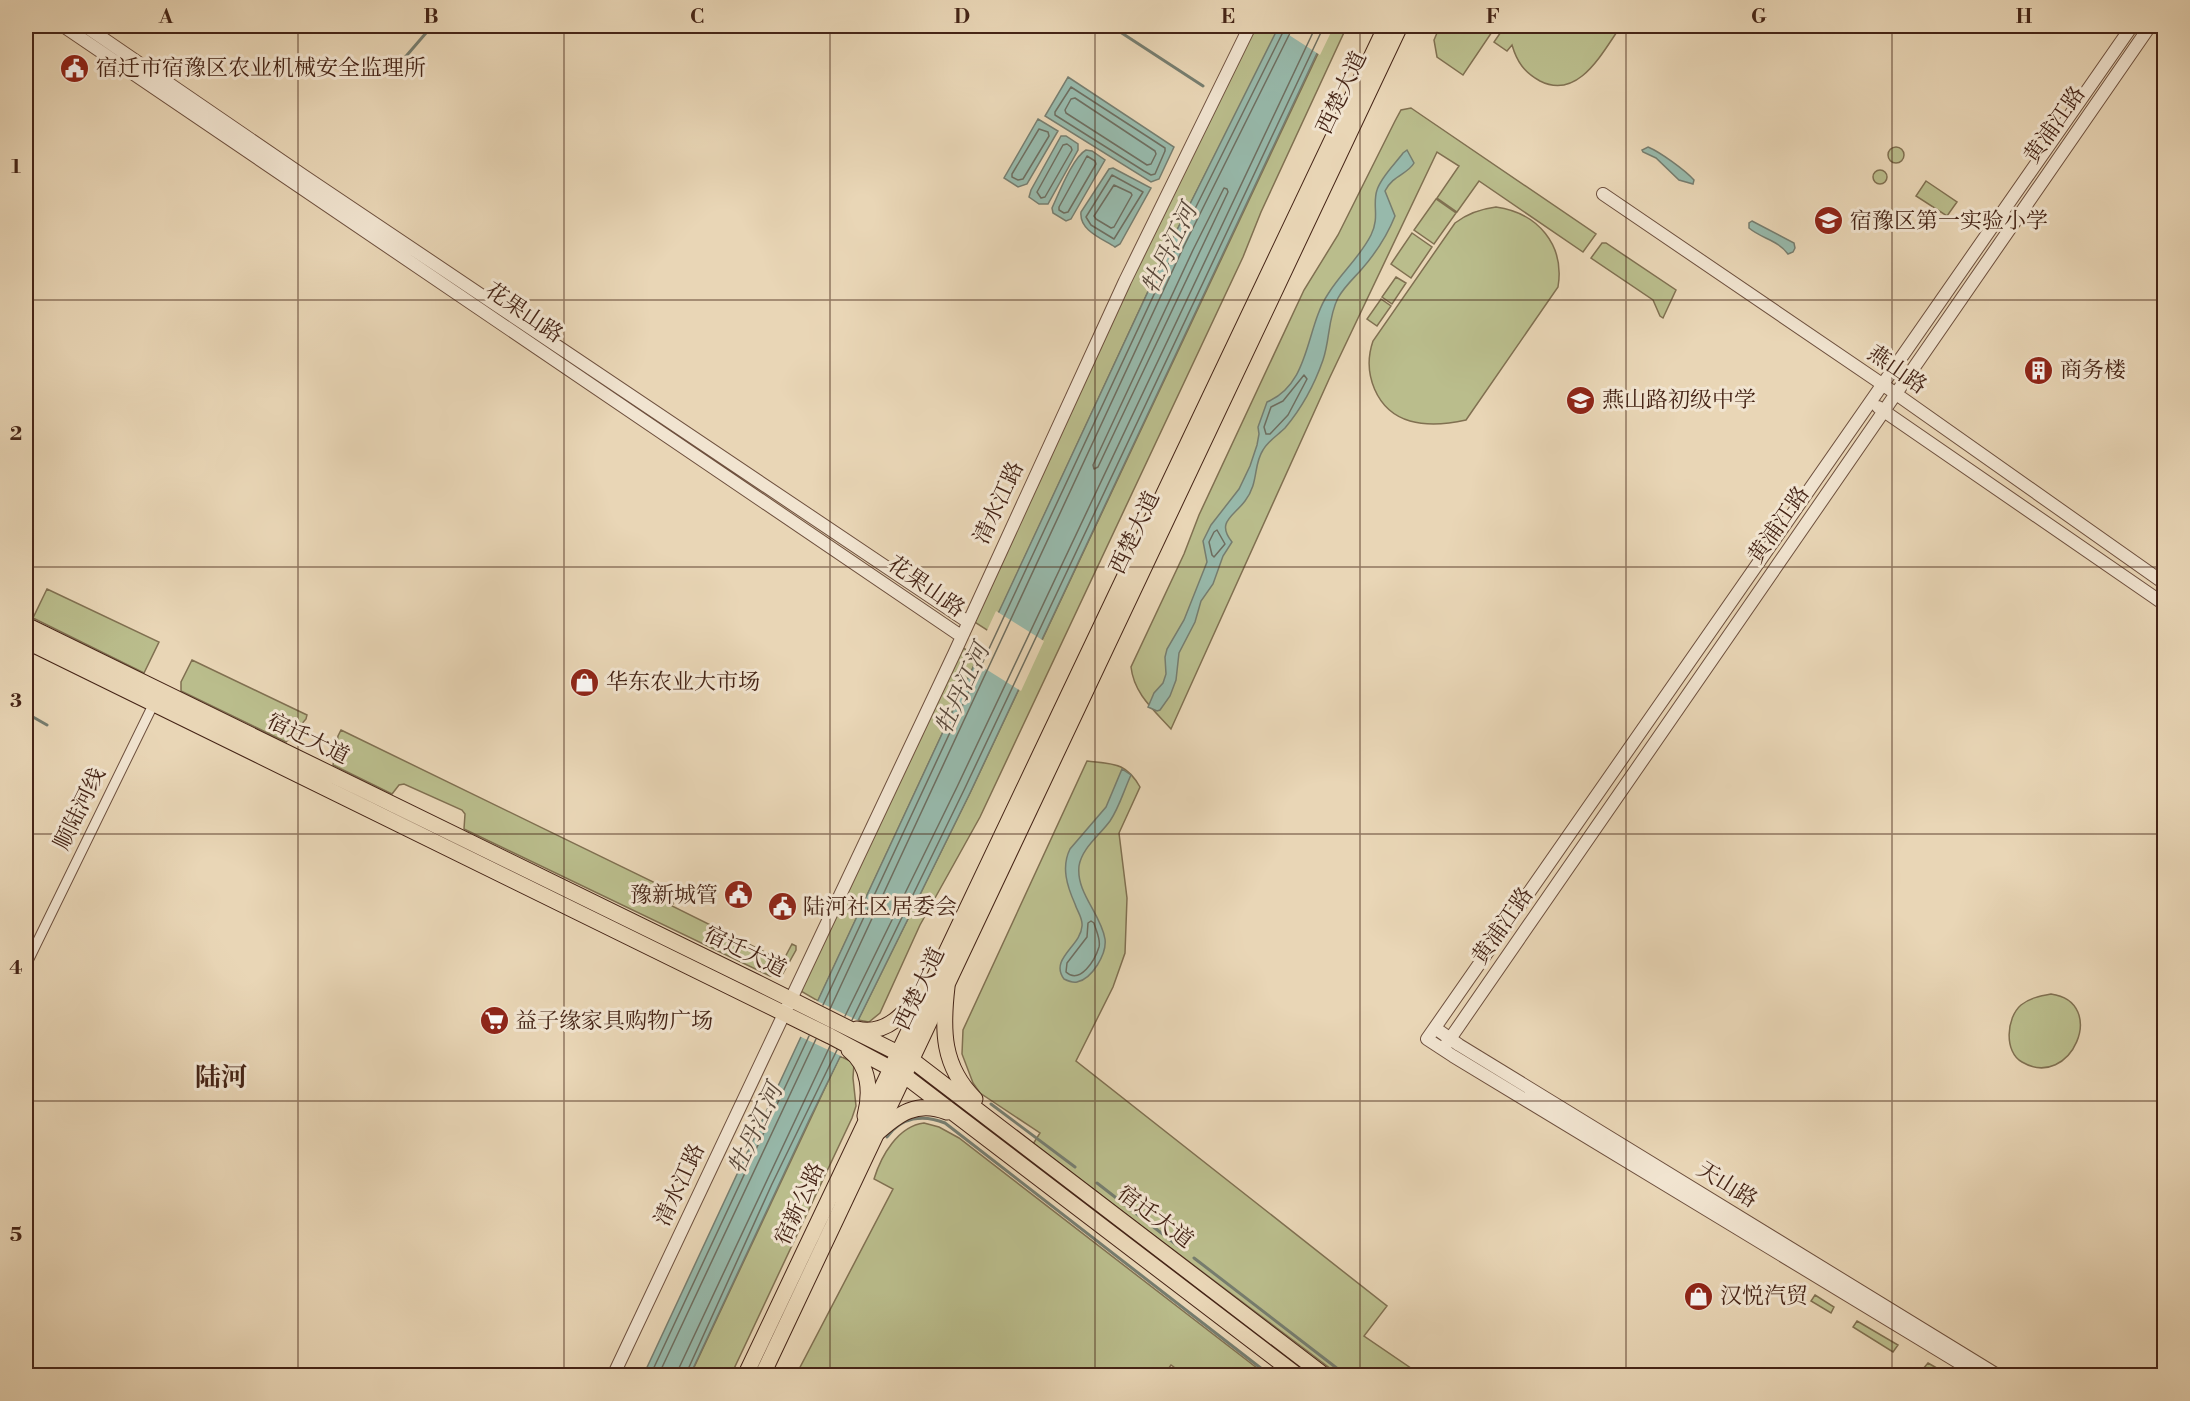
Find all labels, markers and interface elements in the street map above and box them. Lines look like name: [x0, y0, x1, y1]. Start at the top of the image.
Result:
text: A: [158, 5, 174, 30]
text: B: [423, 5, 439, 30]
text: C: [690, 5, 704, 30]
text: D: [954, 5, 970, 30]
text: E: [1221, 5, 1235, 30]
text: F: [1486, 5, 1500, 30]
text: G: [1751, 5, 1767, 30]
text: H: [2016, 5, 2033, 30]
street label: 西楚大道: [1311, 47, 1373, 139]
public building icon: 宿迁市宿豫区农业机械安全监理所: [59, 52, 91, 84]
place label: 宿迁市宿豫区农业机械安全监理所: [96, 55, 426, 82]
street label: 黄浦江路: [2019, 81, 2091, 169]
text: 1: [11, 155, 21, 180]
water label: 牡丹江河: [1135, 196, 1206, 299]
school or university icon: 宿豫区第一实验小学: [1813, 205, 1845, 237]
place label: 宿豫区第一实验小学: [1850, 208, 2048, 235]
street label: 花果山路: [480, 277, 568, 349]
street label: 燕山路: [1862, 340, 1932, 400]
building icon: 商务楼: [2023, 354, 2055, 386]
place label: 商务楼: [2060, 357, 2126, 384]
school or university icon: 燕山路初级中学: [1565, 384, 1597, 416]
place label: 燕山路初级中学: [1602, 387, 1756, 414]
text: 2: [10, 422, 22, 447]
street label: 清水江路: [968, 457, 1030, 549]
street label: 黄浦江路: [1743, 481, 1815, 569]
street label: 西楚大道: [1104, 487, 1166, 579]
street label: 花果山路: [882, 551, 970, 623]
water label: 牡丹江河: [929, 636, 999, 739]
shop icon: 华东农业大市场: [569, 666, 601, 698]
place label: 华东农业大市场: [606, 669, 760, 696]
text: 3: [10, 689, 22, 714]
street label: 宿迁大道: [263, 708, 353, 770]
street label: 顺陆河线: [49, 764, 111, 854]
public building icon: 豫新城管: [723, 879, 755, 911]
place label: 豫新城管: [630, 882, 718, 909]
street label: 黄浦江路: [1467, 882, 1539, 970]
public building icon: 陆河社区居委会: [766, 891, 798, 923]
place label: 陆河社区居委会: [803, 894, 957, 921]
street label: 宿迁大道: [700, 921, 790, 983]
street label: 西楚大道: [889, 943, 951, 1035]
text: 4: [9, 956, 23, 981]
supermarket icon: 益子缘家具购物广场: [478, 1005, 510, 1037]
place label: 益子缘家具购物广场: [515, 1008, 713, 1035]
district label: 陆河: [195, 1062, 247, 1094]
water label: 牡丹江河: [722, 1076, 792, 1179]
street label: 清水江路: [649, 1139, 711, 1231]
street label: 天山路: [1692, 1156, 1762, 1214]
street label: 宿新公路: [769, 1158, 831, 1250]
street label: 宿迁大道: [1112, 1180, 1198, 1254]
text: 5: [10, 1223, 22, 1248]
shop icon: 汉悦汽贸: [1683, 1280, 1715, 1312]
place label: 汉悦汽贸: [1720, 1283, 1808, 1310]

